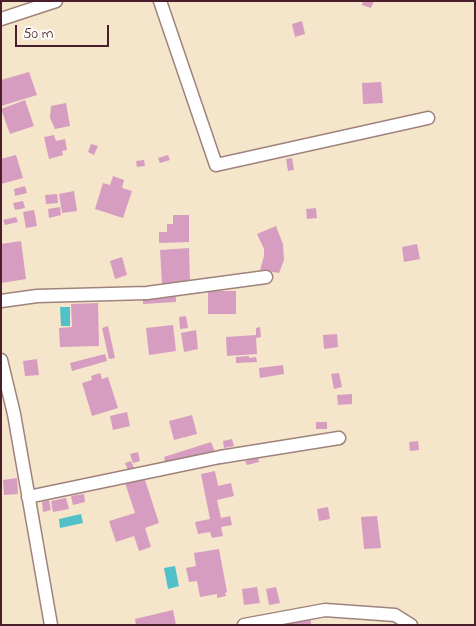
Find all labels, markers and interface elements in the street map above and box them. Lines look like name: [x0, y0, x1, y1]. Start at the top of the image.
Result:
scale bar: [18, 15, 111, 47]
text: 50 m: [23, 23, 53, 45]

